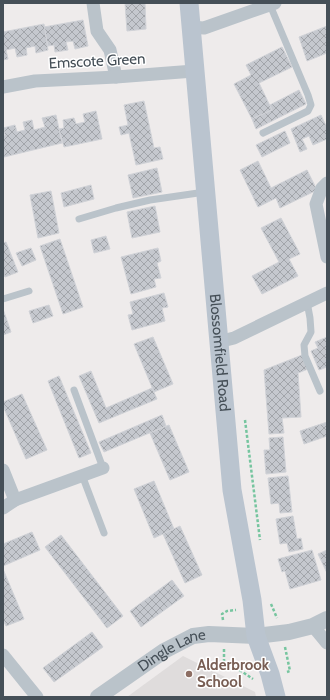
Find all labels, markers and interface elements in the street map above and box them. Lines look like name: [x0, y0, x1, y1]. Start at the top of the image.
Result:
street label: Emscote Green: [48, 49, 146, 73]
street label: Blossomfield Road: [206, 293, 234, 412]
street label: Dingle Lane: [134, 625, 207, 676]
place label: Alderbrook School: [197, 656, 270, 691]
marker: Alderbrook School: [184, 669, 194, 679]

